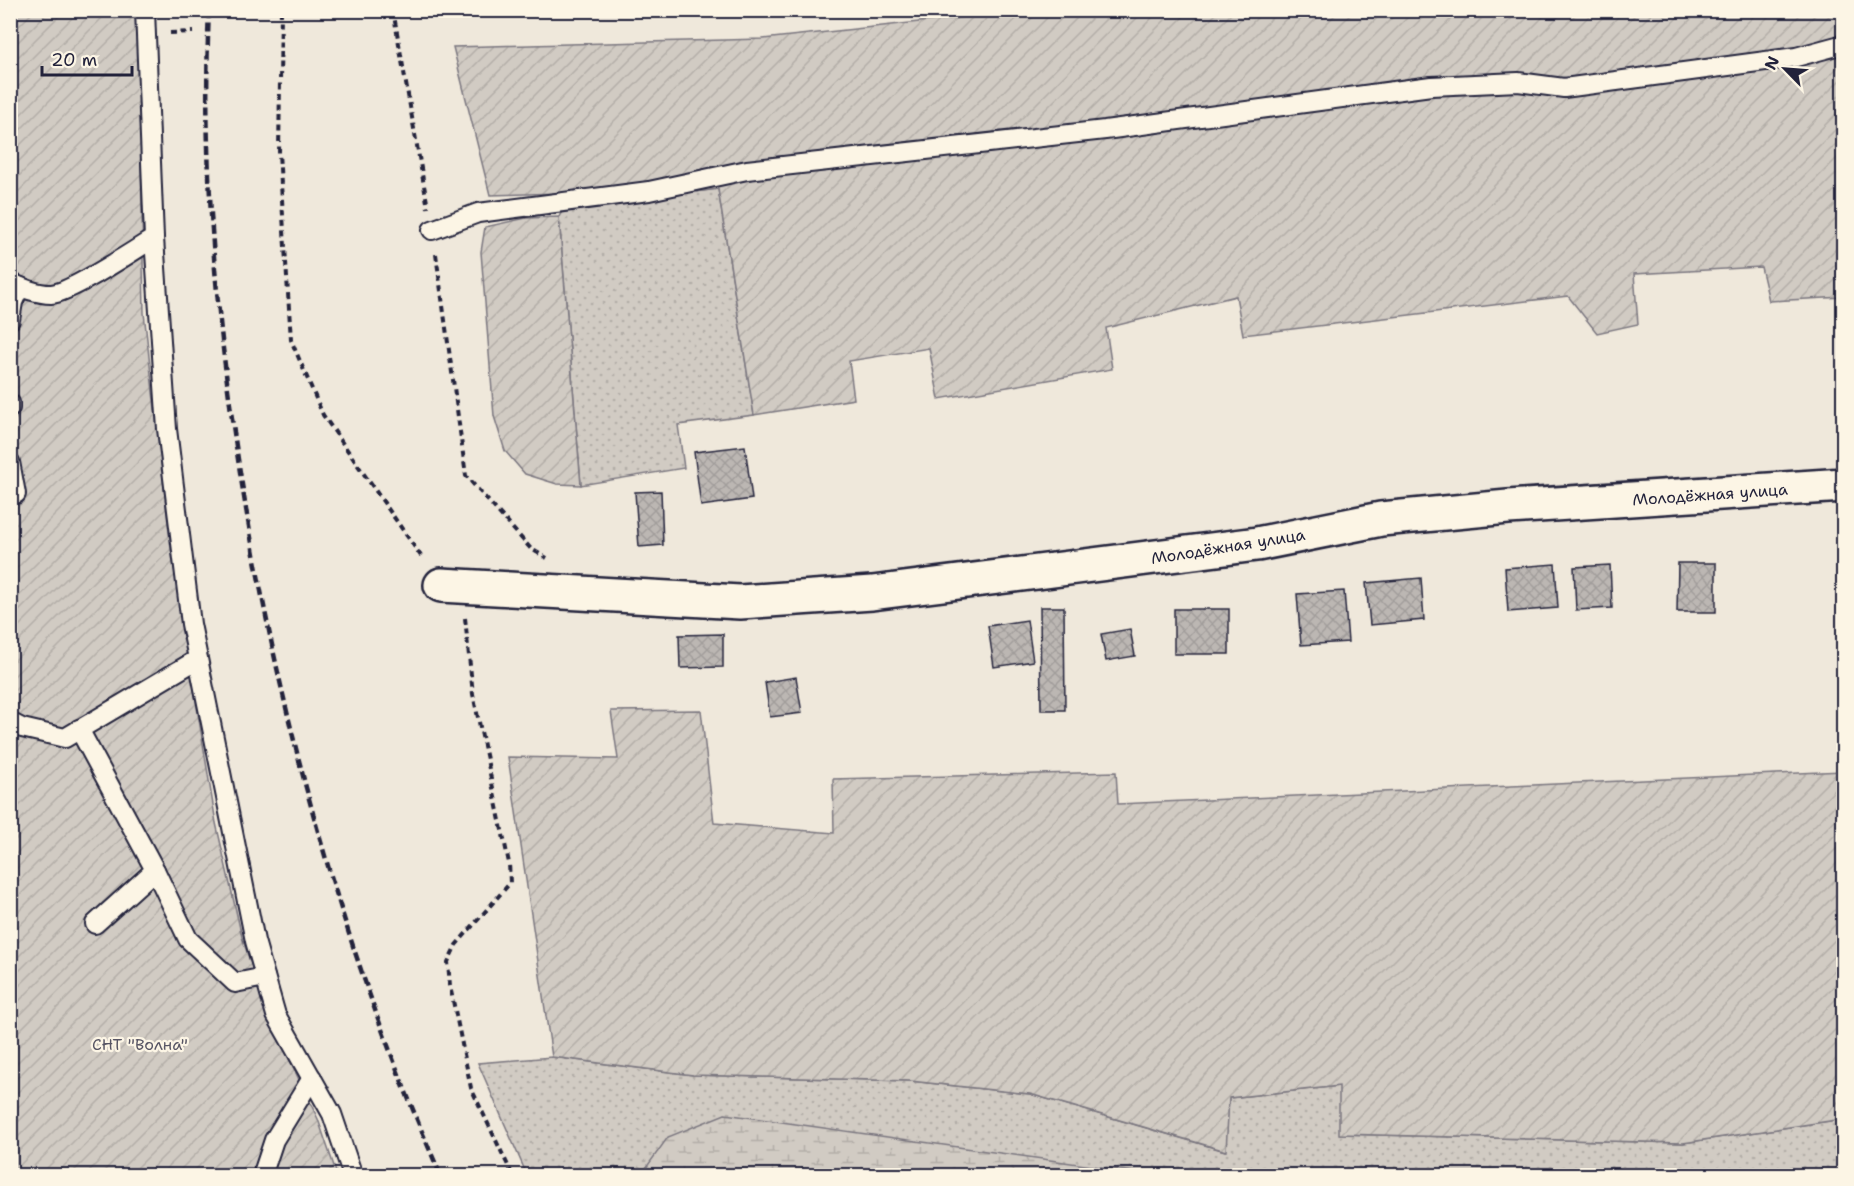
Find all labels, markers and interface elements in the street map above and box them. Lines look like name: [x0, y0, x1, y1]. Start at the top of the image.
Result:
scale bar: [42, 39, 132, 77]
north arrow: [1755, 39, 1815, 99]
text: 20 m: [51, 48, 97, 72]
text: N: [1760, 53, 1784, 73]
street label: Молодёжная улица: [1632, 479, 1788, 510]
street label: Молодёжная улица: [1150, 524, 1307, 569]
park label: СНТ "Волна": [92, 1034, 188, 1055]

